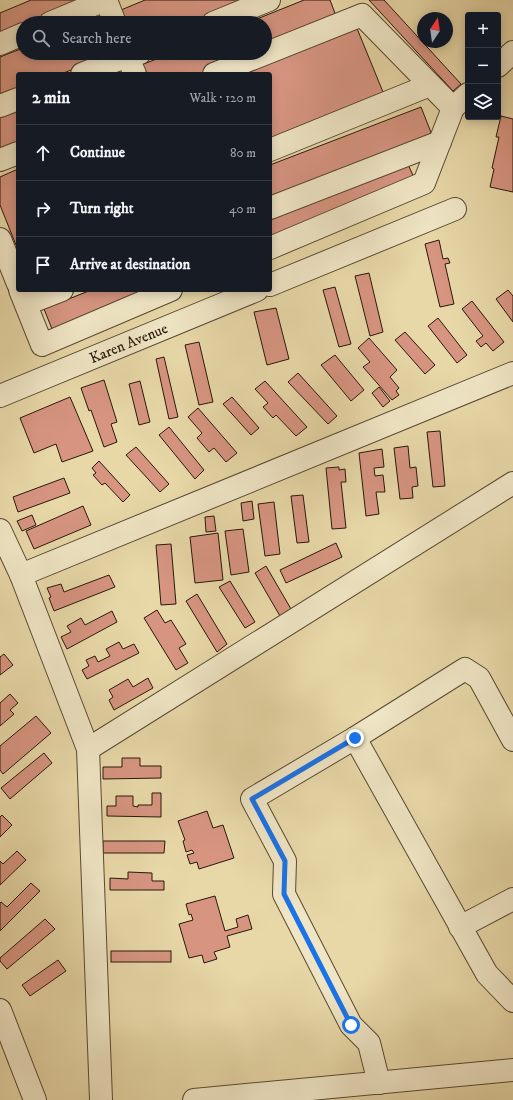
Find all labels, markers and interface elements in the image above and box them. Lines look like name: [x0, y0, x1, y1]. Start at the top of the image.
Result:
north arrow: [417, 12, 453, 48]
map controls: [465, 12, 501, 120]
button: +: [465, 12, 501, 48]
search box: [16, 16, 272, 60]
icon: search: [30, 27, 52, 49]
text: Search here: [62, 29, 131, 48]
button: −: [465, 48, 501, 84]
button: layers: [465, 84, 501, 120]
text: 2 min: [32, 87, 70, 109]
text: Walk · 120 m: [190, 90, 256, 106]
icon: ahead: [32, 142, 54, 164]
text: Continue: [70, 143, 125, 162]
text: 80 m: [230, 145, 256, 161]
icon: right: [32, 198, 54, 220]
text: Turn right: [70, 199, 133, 218]
text: 40 m: [229, 201, 256, 217]
icon: arrive: [32, 254, 54, 276]
text: Arrive at destination: [70, 255, 190, 274]
street label: Karen Avenue: [86, 318, 171, 368]
route end: [346, 729, 364, 747]
route start: [342, 1016, 360, 1034]

